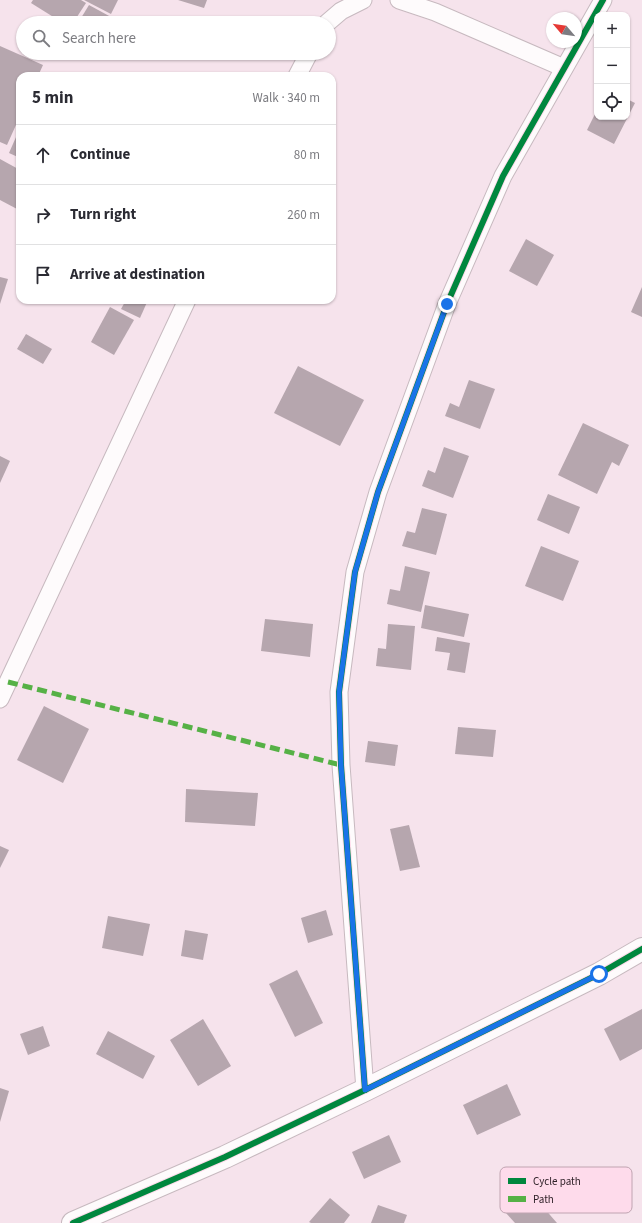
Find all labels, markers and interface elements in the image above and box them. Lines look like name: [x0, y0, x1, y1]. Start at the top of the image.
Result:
north arrow: [546, 12, 582, 48]
map controls: [594, 12, 630, 120]
button: +: [594, 12, 630, 48]
search box: [16, 16, 336, 60]
icon: search: [30, 27, 52, 49]
text: Search here: [62, 28, 136, 49]
button: −: [594, 48, 630, 84]
button: locate: [594, 84, 630, 120]
text: 5 min: [32, 86, 73, 110]
text: Walk · 340 m: [252, 89, 320, 107]
icon: ahead: [32, 144, 54, 166]
text: Continue: [70, 144, 130, 165]
text: 80 m: [294, 146, 320, 164]
icon: right: [32, 204, 54, 226]
text: Turn right: [70, 204, 136, 225]
text: 260 m: [287, 206, 320, 224]
icon: arrive: [32, 264, 54, 286]
text: Arrive at destination: [70, 264, 205, 285]
route end: [438, 295, 456, 313]
route start: [590, 965, 608, 983]
legend: [500, 1167, 632, 1213]
text: Cycle path: [533, 1174, 581, 1189]
text: Path: [533, 1192, 554, 1207]

